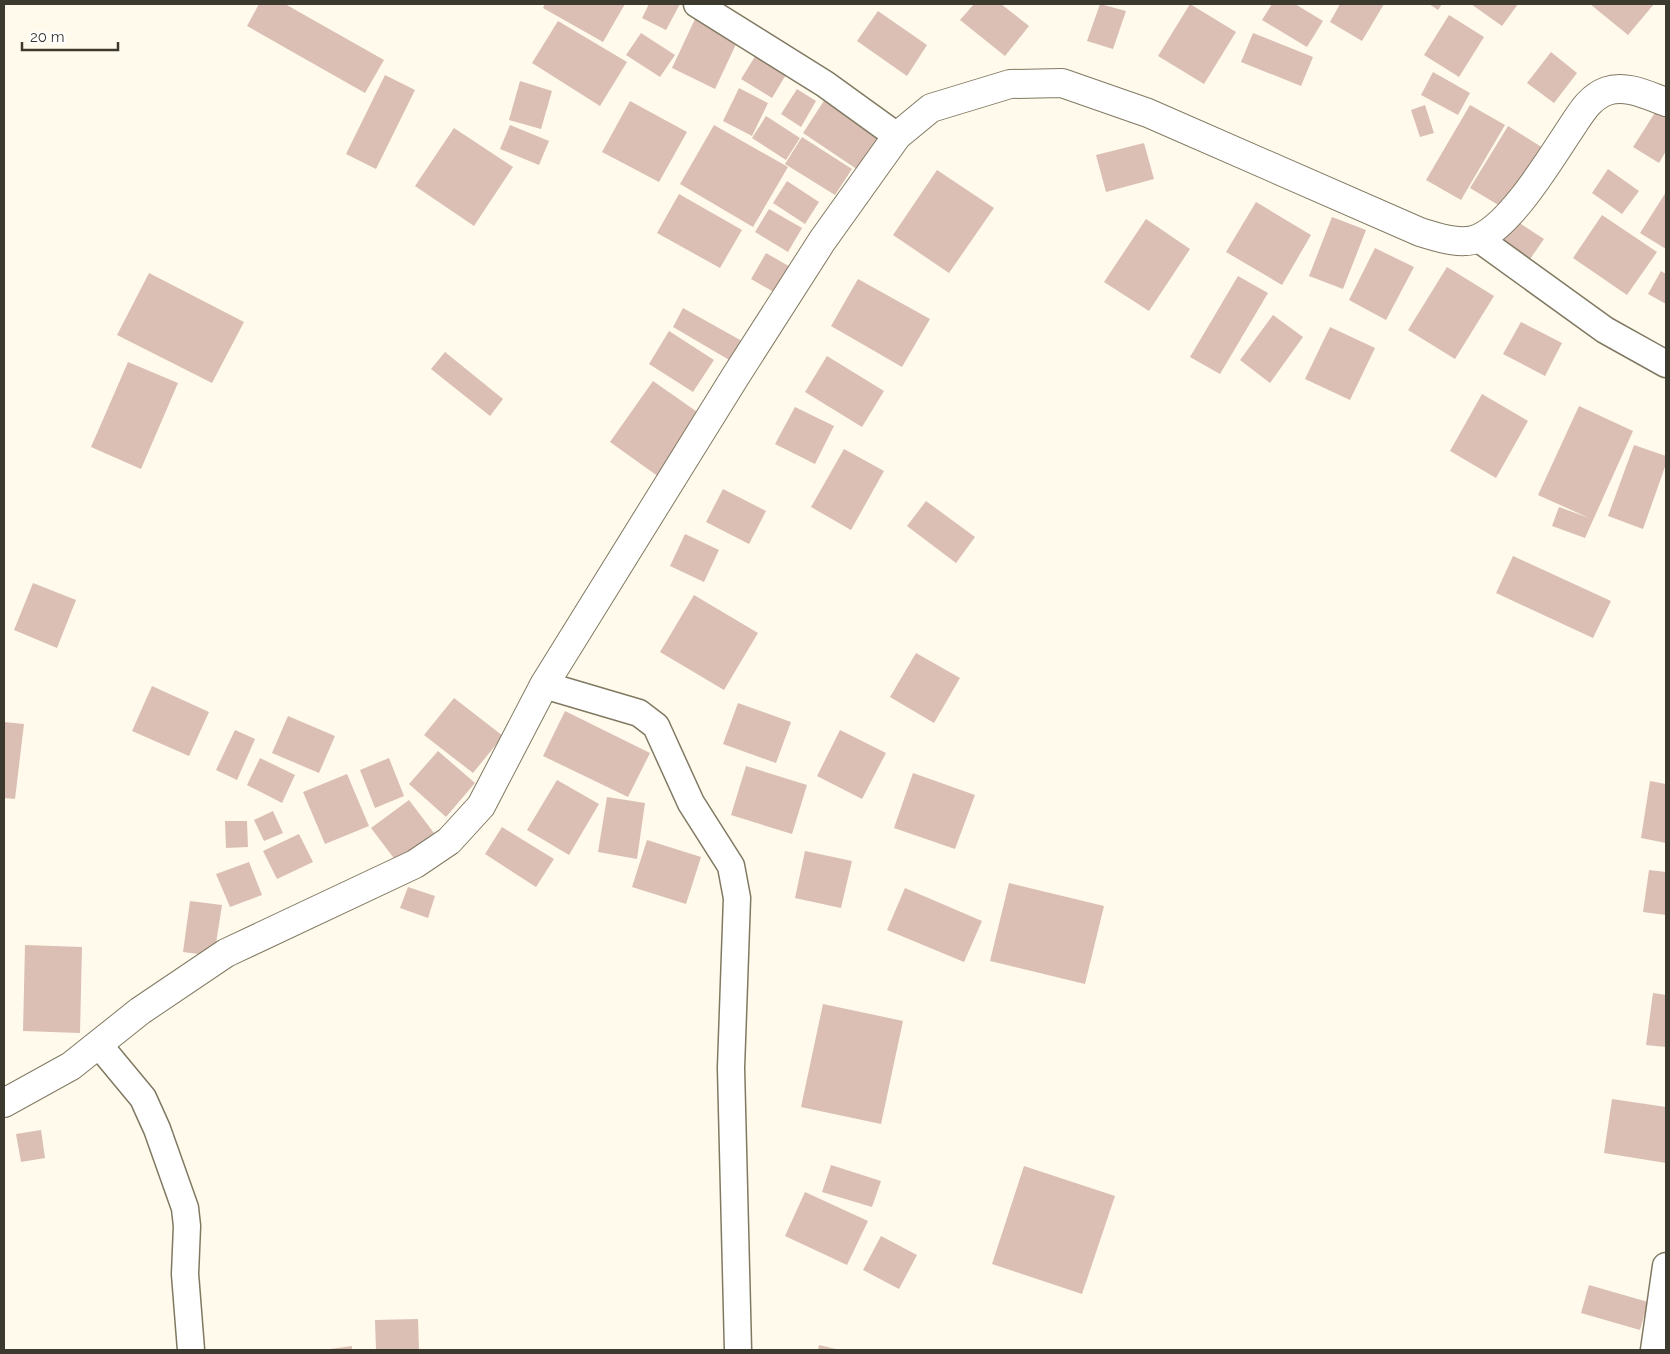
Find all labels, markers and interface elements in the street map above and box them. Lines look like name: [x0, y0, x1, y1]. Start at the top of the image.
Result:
scale bar: [22, 20, 119, 52]
text: 20 m: [30, 28, 65, 46]

